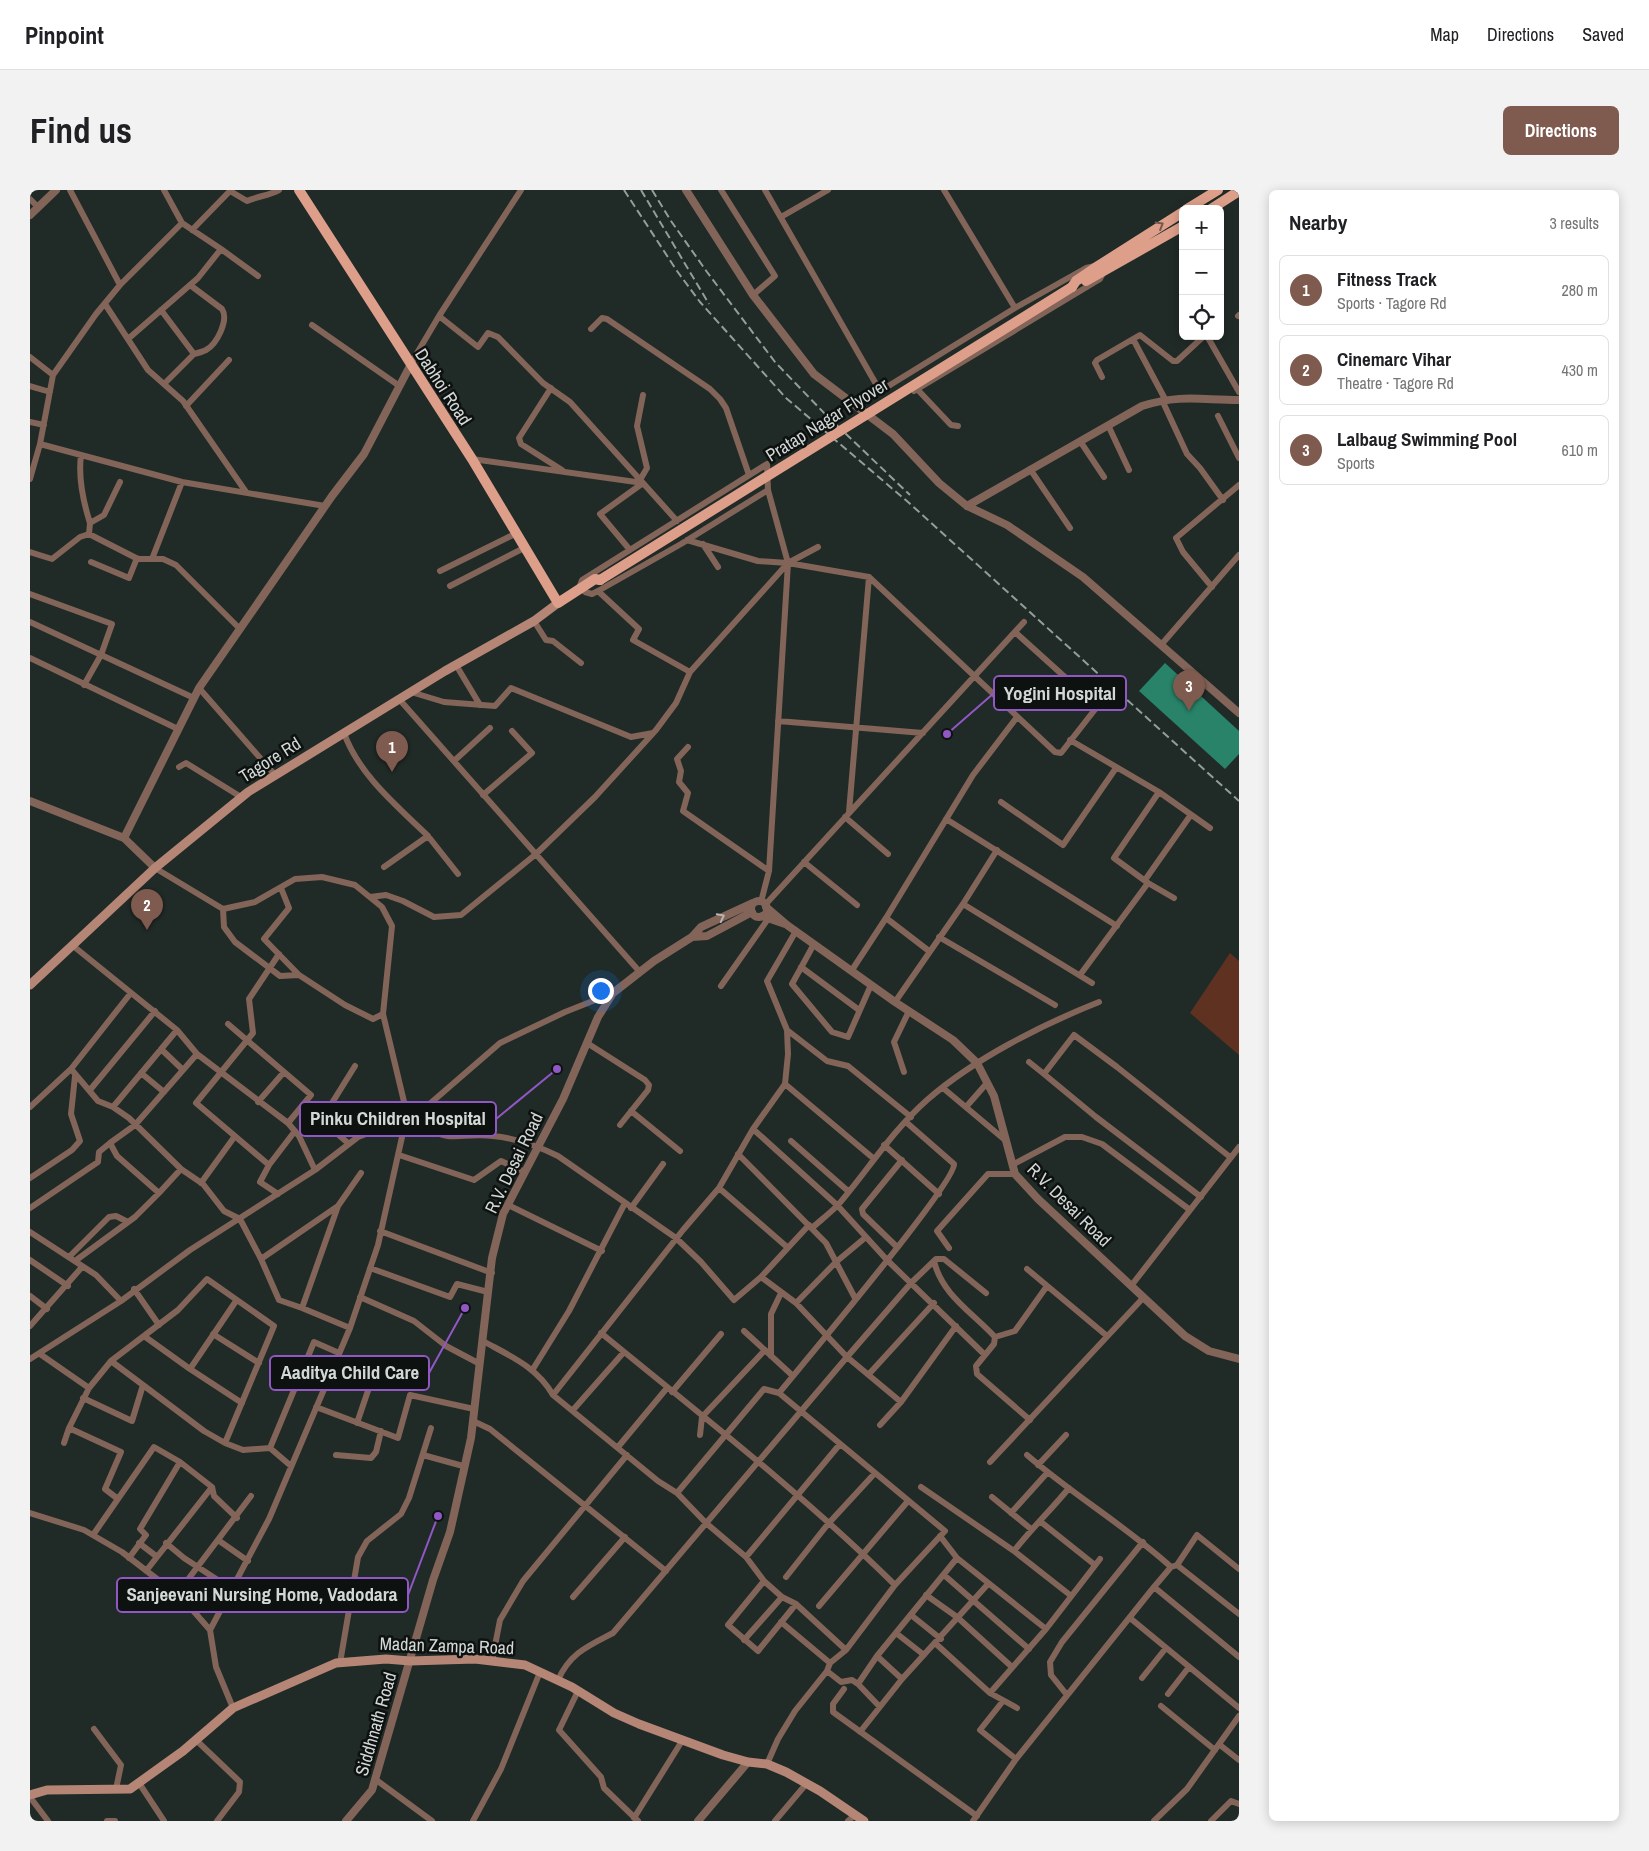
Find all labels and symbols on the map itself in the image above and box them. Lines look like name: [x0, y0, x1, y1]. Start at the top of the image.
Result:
one-way arrow: [1155, 222, 1164, 232]
street label: Dabhoi Road: [409, 343, 478, 430]
street label: Pratap Nagar Flyover: [761, 372, 893, 467]
pin: 3: [1173, 670, 1205, 711]
callout: Yogini Hospital: [994, 676, 1126, 710]
text: Yogini Hospital: [1004, 680, 1116, 706]
street label: Tagore Rd: [234, 731, 305, 788]
pin: 1: [376, 731, 408, 772]
pin: 2: [131, 889, 163, 930]
one-way arrow: [715, 913, 724, 923]
your location: [588, 978, 614, 1004]
callout: Pinku Children Hospital: [300, 1102, 496, 1136]
text: Pinku Children Hospital: [310, 1105, 486, 1131]
street label: R.V. Desai Road: [478, 1108, 549, 1217]
street label: R.V. Desai Road: [1022, 1157, 1117, 1252]
callout: Aaditya Child Care: [270, 1356, 429, 1390]
text: Aaditya Child Care: [281, 1359, 420, 1385]
callout: Sanjeevani Nursing Home, Vadodara: [117, 1578, 408, 1612]
text: Sanjeevani Nursing Home, Vadodara: [126, 1581, 398, 1607]
street label: Madan Zampa Road: [379, 1631, 515, 1660]
street label: Siddhnath Road: [349, 1669, 402, 1779]

